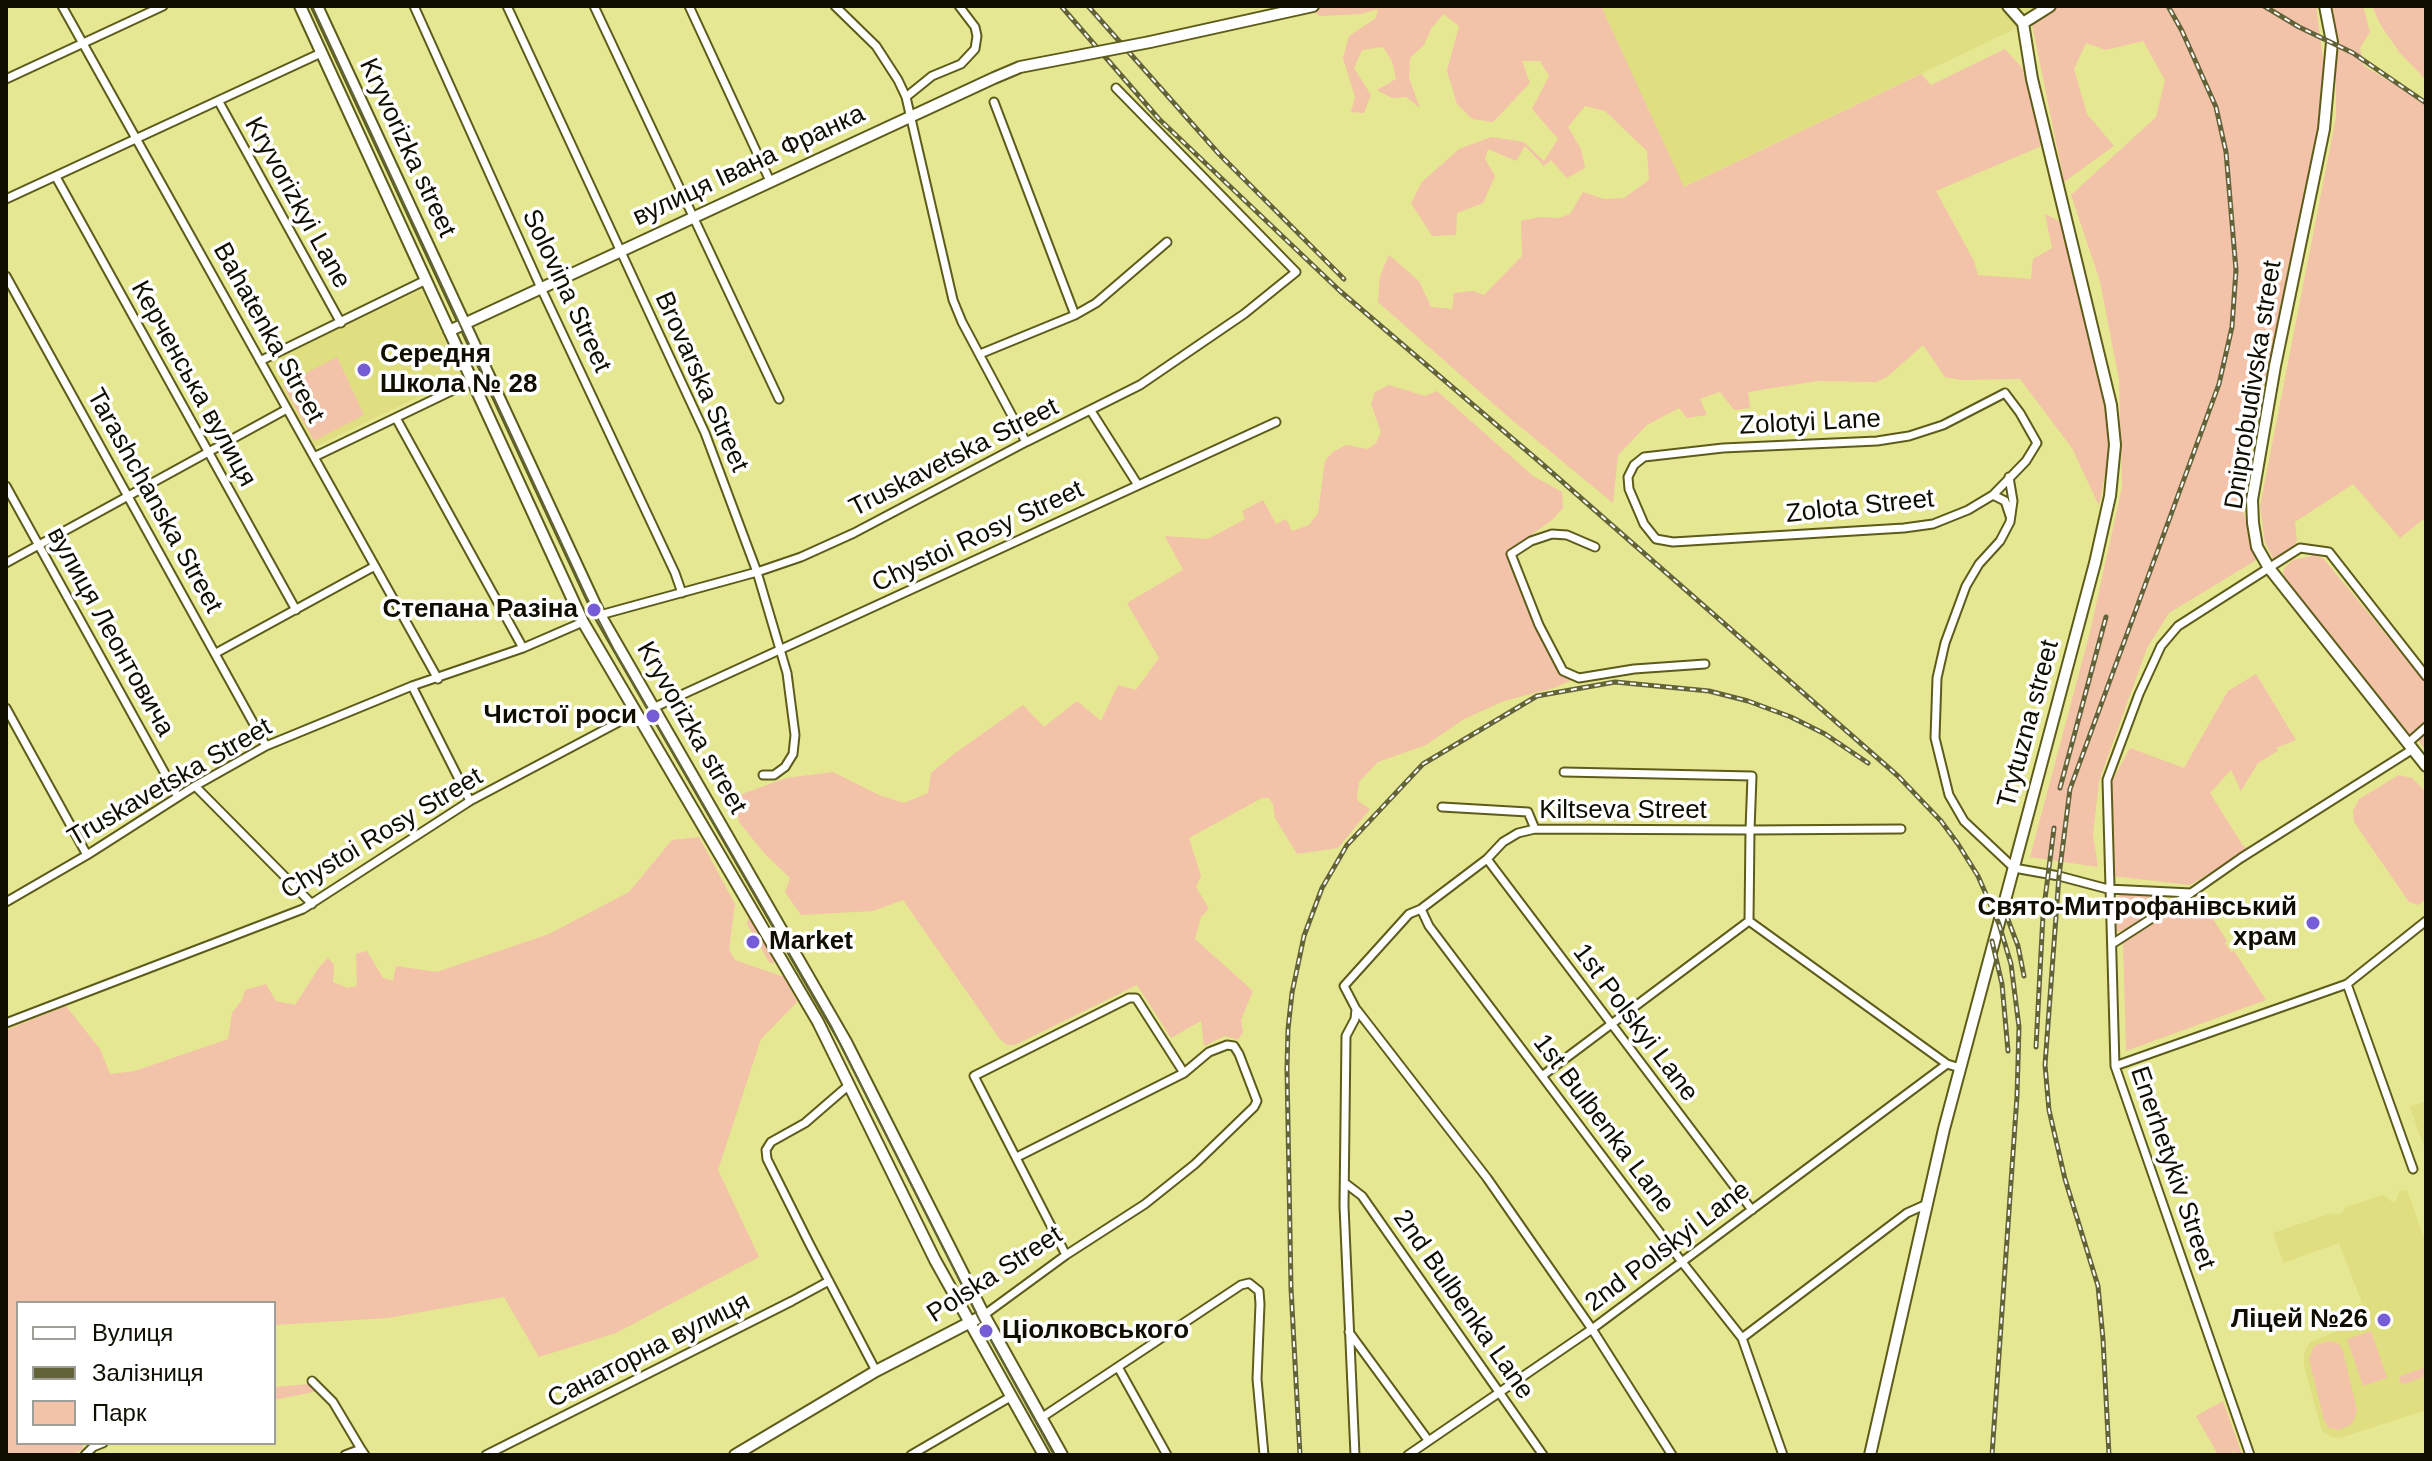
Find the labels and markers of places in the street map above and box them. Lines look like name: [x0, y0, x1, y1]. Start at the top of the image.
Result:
place label: Середня Школа № 28: [380, 339, 537, 400]
marker: Середня Школа № 28: [355, 361, 373, 379]
place label: Степана Разіна: [382, 594, 578, 626]
marker: Степана Разіна: [585, 601, 603, 619]
place label: Чистої роси: [484, 700, 637, 732]
marker: Чистої роси: [644, 707, 662, 725]
place label: Свято-Митрофанівський храм: [1977, 892, 2297, 954]
marker: Свято-Митрофанівський храм: [2304, 914, 2322, 932]
place label: Market: [769, 926, 853, 958]
marker: Market: [744, 933, 762, 951]
place label: Ліцей №26: [2231, 1304, 2368, 1336]
marker: Ліцей №26: [2375, 1311, 2393, 1329]
place label: Ціолковського: [1002, 1315, 1189, 1347]
marker: Ціолковського: [977, 1322, 995, 1340]

